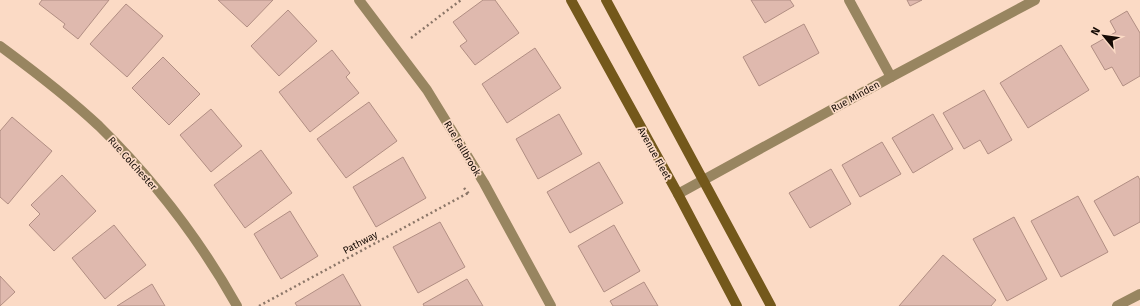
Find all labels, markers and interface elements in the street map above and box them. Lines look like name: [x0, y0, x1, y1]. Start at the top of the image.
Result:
north arrow: [1084, 16, 1124, 56]
text: N: [1088, 25, 1103, 38]
street label: Rue Minden: [829, 79, 882, 115]
street label: Rue Fallbrook: [441, 119, 484, 179]
street label: Avenue Fleet: [635, 125, 674, 182]
street label: Rue Colchester: [105, 135, 159, 193]
street label: Pathway: [341, 229, 380, 257]

